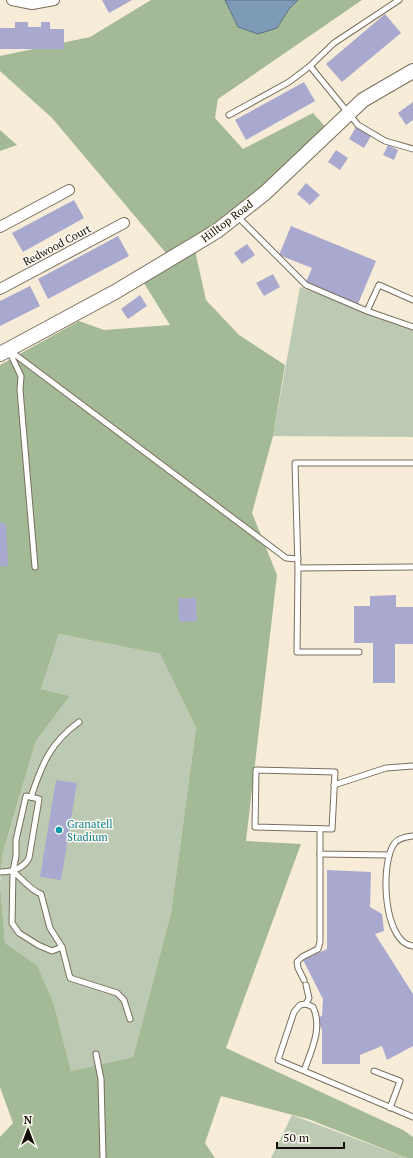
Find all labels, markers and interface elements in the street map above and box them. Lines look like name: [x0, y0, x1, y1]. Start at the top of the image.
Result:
street label: Hilltop Road: [198, 197, 256, 245]
street label: Redwood Court: [21, 221, 93, 269]
place label: Granatell Stadium: [67, 817, 113, 844]
marker: Granatell Stadium: [54, 825, 64, 835]
north arrow: [8, 1110, 48, 1150]
text: N: [24, 1113, 33, 1127]
scale bar: [277, 1124, 344, 1150]
text: 50 m: [283, 1130, 310, 1145]

